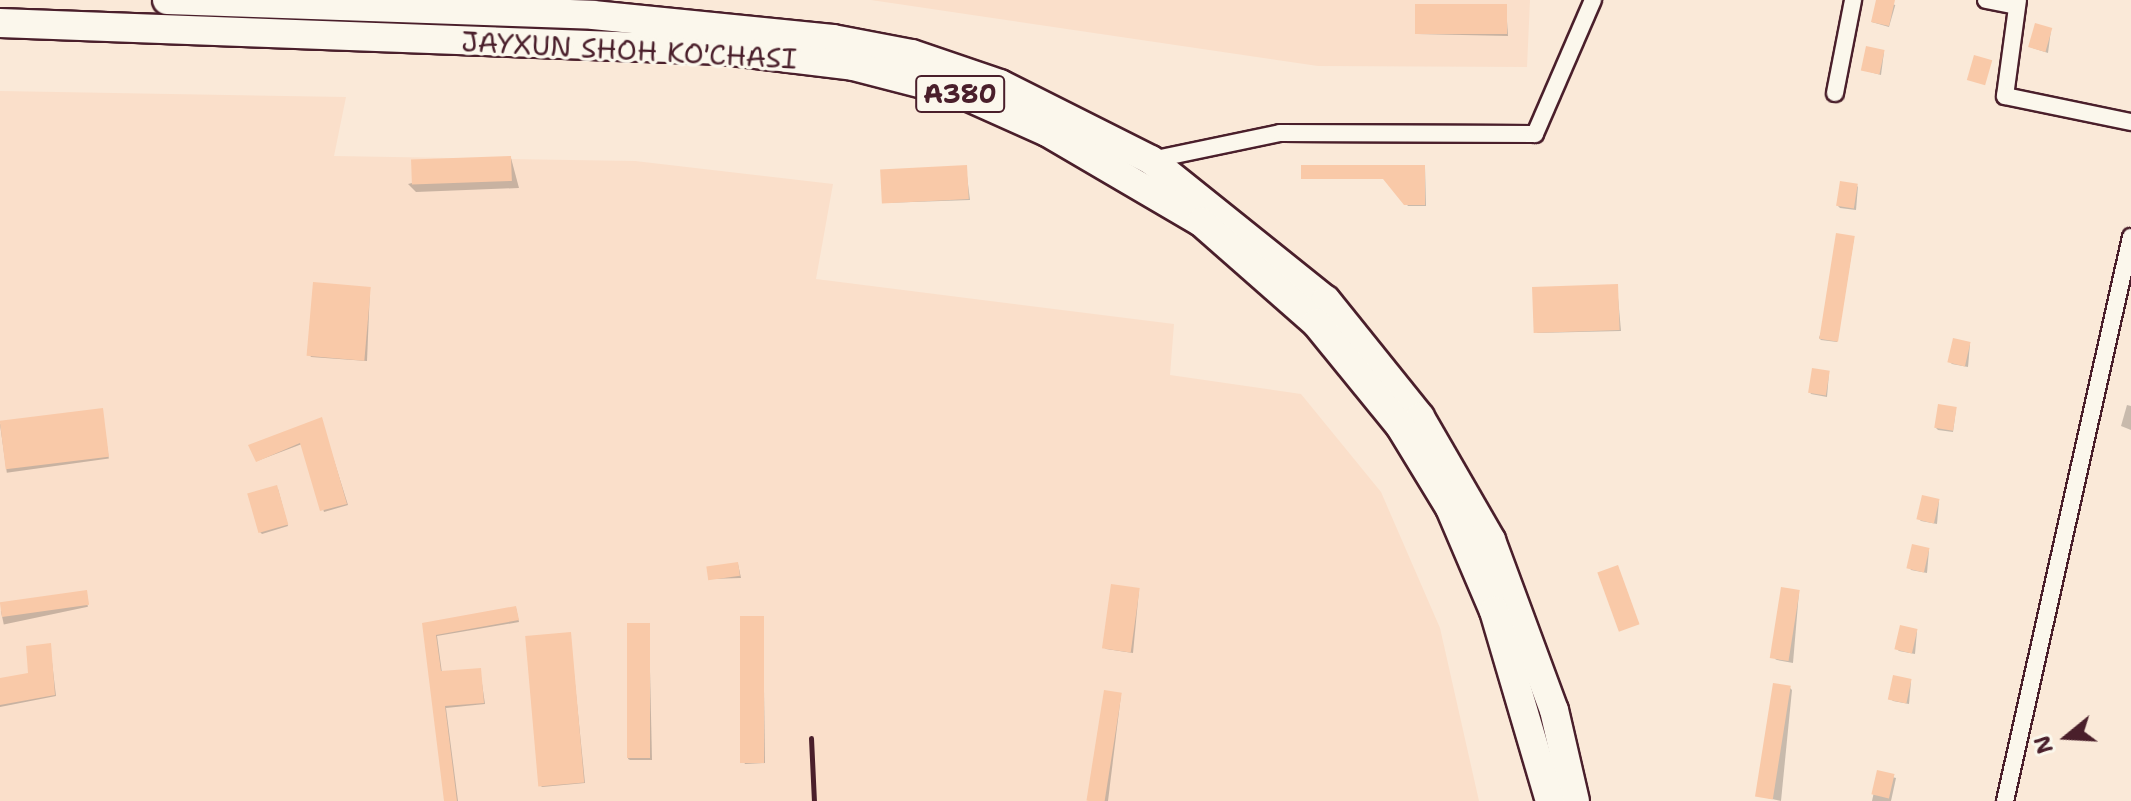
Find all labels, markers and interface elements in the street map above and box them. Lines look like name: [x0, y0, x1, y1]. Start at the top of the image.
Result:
street label: JAYXUN SHOH KO'CHASI: [460, 24, 798, 76]
road number: A380: [914, 72, 1006, 116]
north arrow: [2027, 697, 2107, 777]
text: N: [2027, 732, 2060, 757]

